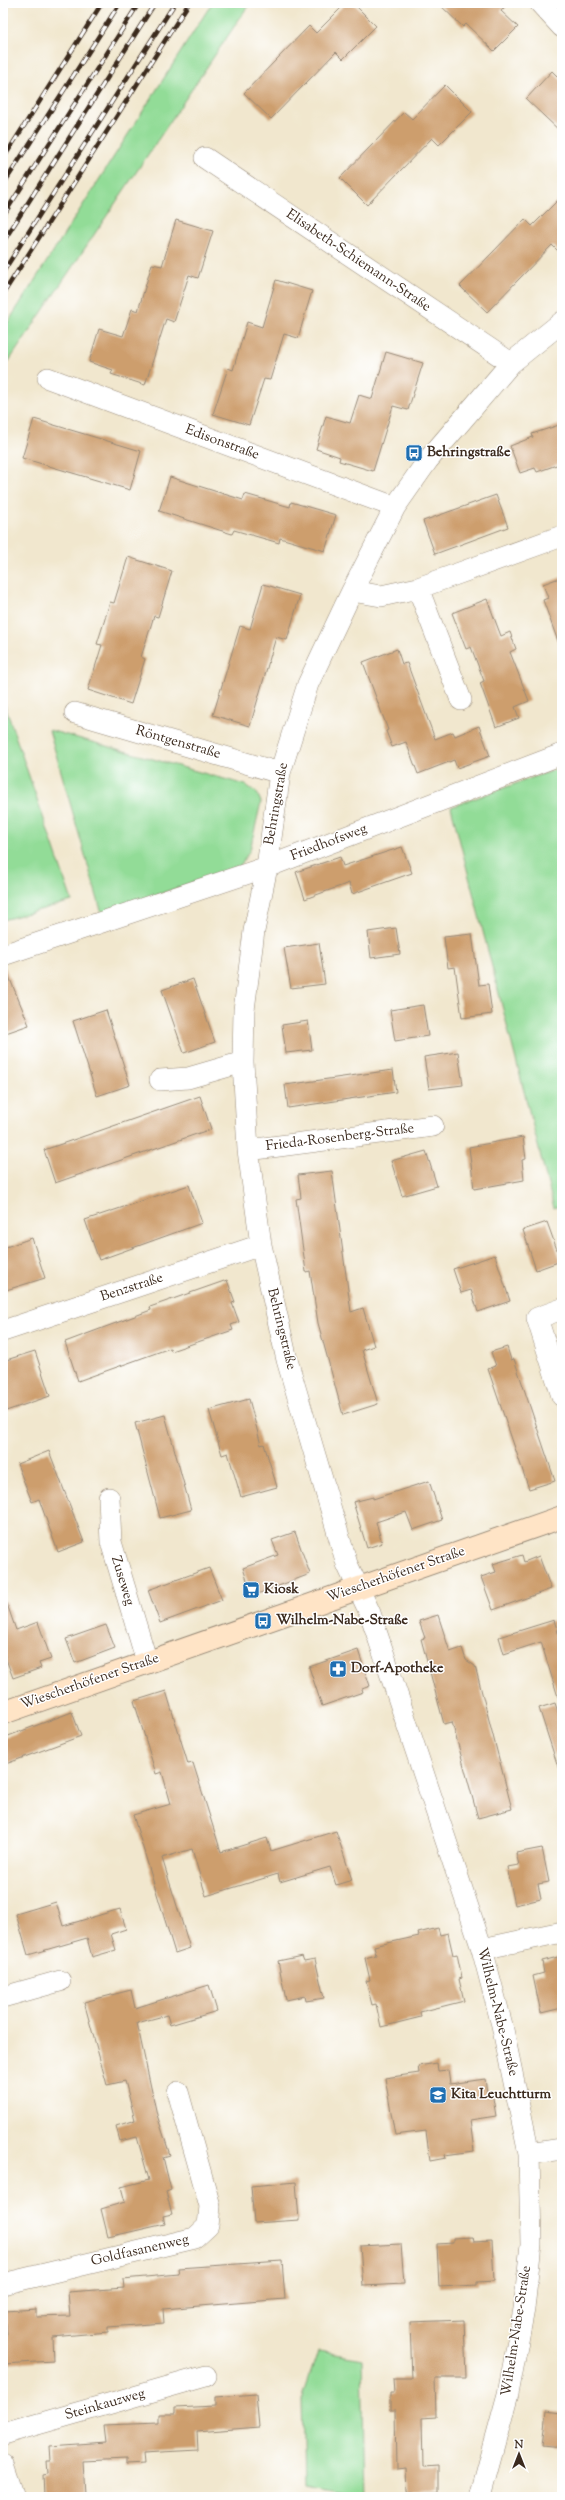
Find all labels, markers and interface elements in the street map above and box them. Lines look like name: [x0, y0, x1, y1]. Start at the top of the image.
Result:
street label: Elisabeth-Schiemann-Straße: [281, 205, 435, 317]
street label: Edisonstraße: [182, 420, 262, 466]
bus stop icon: Behringstraße: [404, 443, 424, 463]
place label: Behringstraße: [427, 443, 511, 463]
street label: Röntgenstraße: [133, 721, 223, 765]
street label: Behringstraße: [260, 761, 294, 847]
street label: Friedhofsweg: [288, 819, 370, 867]
street label: Frieda-Rosenberg-Straße: [265, 1119, 415, 1157]
street label: Benzstraße: [98, 1268, 166, 1308]
street label: Behringstraße: [261, 1286, 301, 1372]
street label: Wiescherhöfener Straße: [324, 1542, 468, 1608]
street label: Zuseweg: [105, 1554, 139, 1609]
supermarket icon: Kiosk: [241, 1580, 261, 1600]
place label: Kiosk: [264, 1580, 299, 1600]
bus stop icon: Wilhelm-Nabe-Straße: [253, 1611, 273, 1631]
place label: Wilhelm-Nabe-Straße: [276, 1611, 409, 1631]
street label: Wiescherhöfener Straße: [18, 1649, 162, 1715]
pharmacy icon: Dorf-Apotheke: [328, 1659, 348, 1679]
place label: Dorf-Apotheke: [351, 1659, 444, 1679]
street label: Wilhelm-Nabe-Straße: [471, 1945, 523, 2079]
school or university icon: Kita Leuchtturm: [428, 2085, 448, 2105]
place label: Kita Leuchtturm: [451, 2085, 552, 2105]
street label: Goldfasanenweg: [89, 2230, 191, 2272]
street label: Wilhelm-Nabe-Straße: [497, 2264, 537, 2398]
street label: Steinkauzweg: [63, 2384, 148, 2426]
north arrow: [499, 2434, 539, 2474]
text: N: [514, 2437, 524, 2453]

